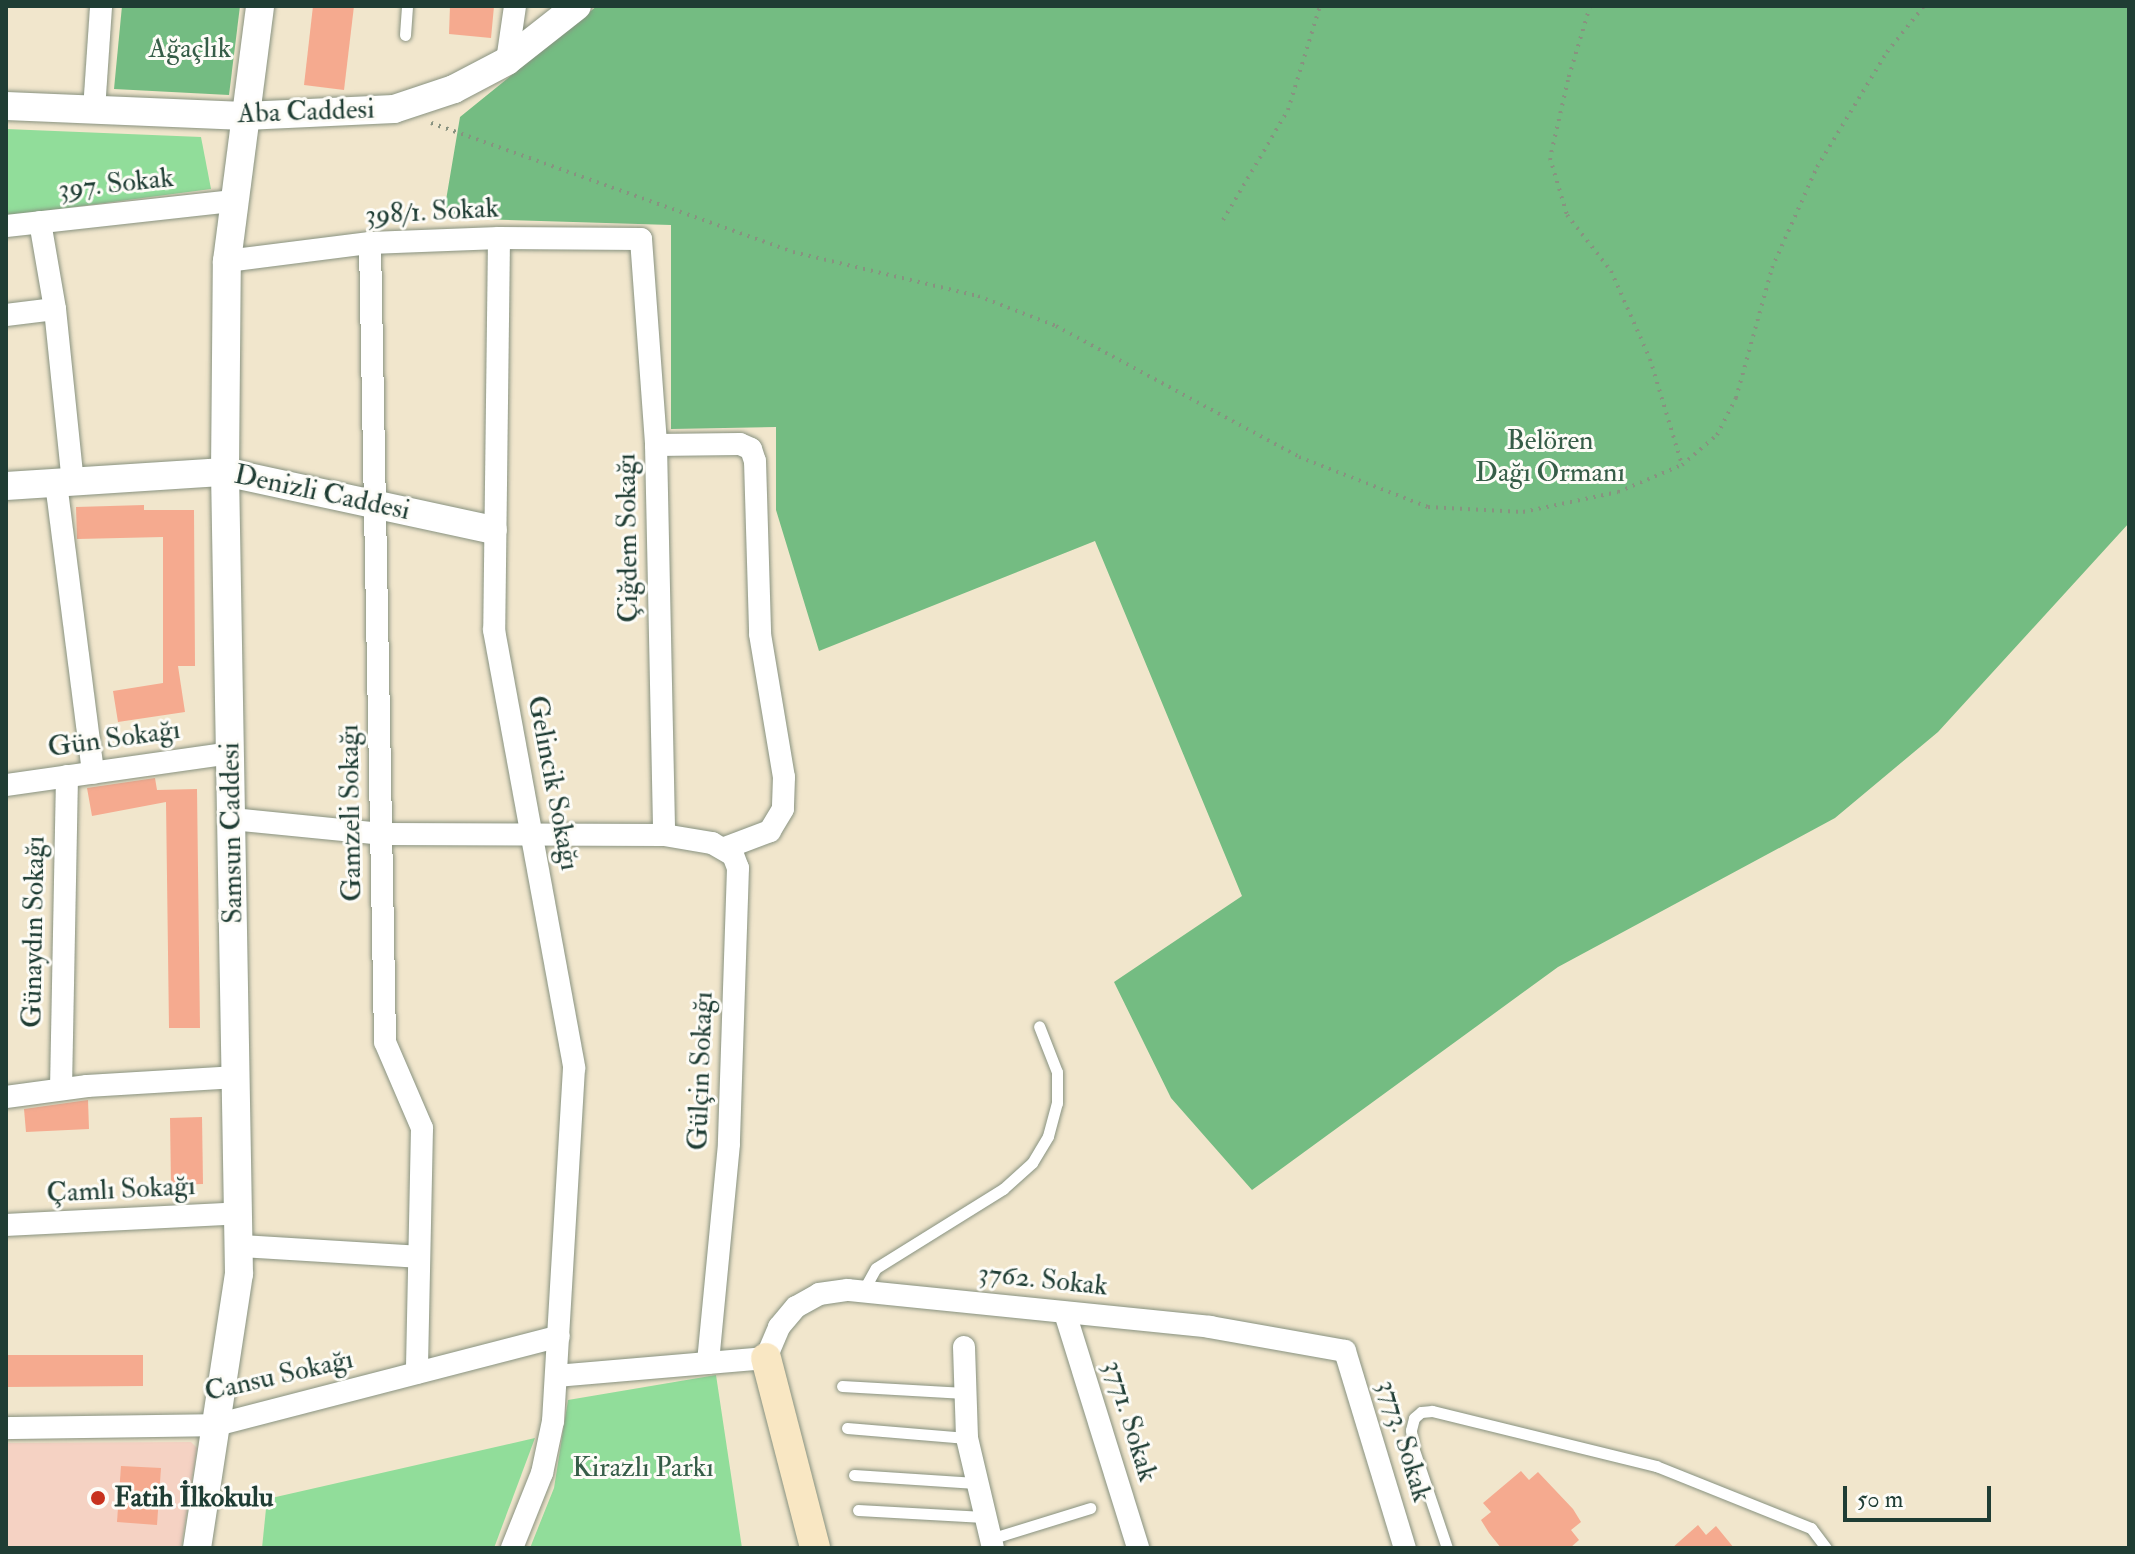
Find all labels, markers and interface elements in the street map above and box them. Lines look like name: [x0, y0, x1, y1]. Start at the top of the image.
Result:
park label: Ağaçlık: [149, 32, 231, 66]
street label: Aba Caddesi: [237, 93, 375, 131]
street label: 397. Sokak: [57, 161, 175, 207]
street label: 398/1. Sokak: [364, 192, 500, 232]
park label: Belören Dağı Ormanı: [1475, 424, 1625, 490]
street label: Çiğdem Sokağı: [610, 453, 646, 623]
street label: Denizli Caddesi: [231, 458, 413, 528]
street label: Gelincik Sokağı: [520, 693, 586, 873]
street label: Gün Sokağı: [46, 713, 182, 765]
street label: Gamzeli Sokağı: [333, 724, 369, 902]
street label: Samsun Caddesi: [214, 742, 250, 924]
street label: Günaydın Sokağı: [16, 836, 52, 1028]
street label: Gülçin Sokağı: [681, 991, 721, 1151]
street label: Çamlı Sokağı: [46, 1169, 196, 1211]
street label: 3762. Sokak: [976, 1256, 1110, 1304]
street label: Cansu Sokağı: [202, 1343, 356, 1409]
street label: 3771. Sokak: [1096, 1356, 1164, 1486]
street label: 3773. Sokak: [1370, 1376, 1438, 1506]
park label: Kirazlı Parkı: [572, 1451, 714, 1485]
scale bar: [1847, 1470, 1995, 1520]
place label: Fatih İlkokulu: [114, 1481, 273, 1515]
text: 50 m: [1857, 1484, 1903, 1515]
marker: Fatih İlkokulu: [89, 1489, 107, 1507]

